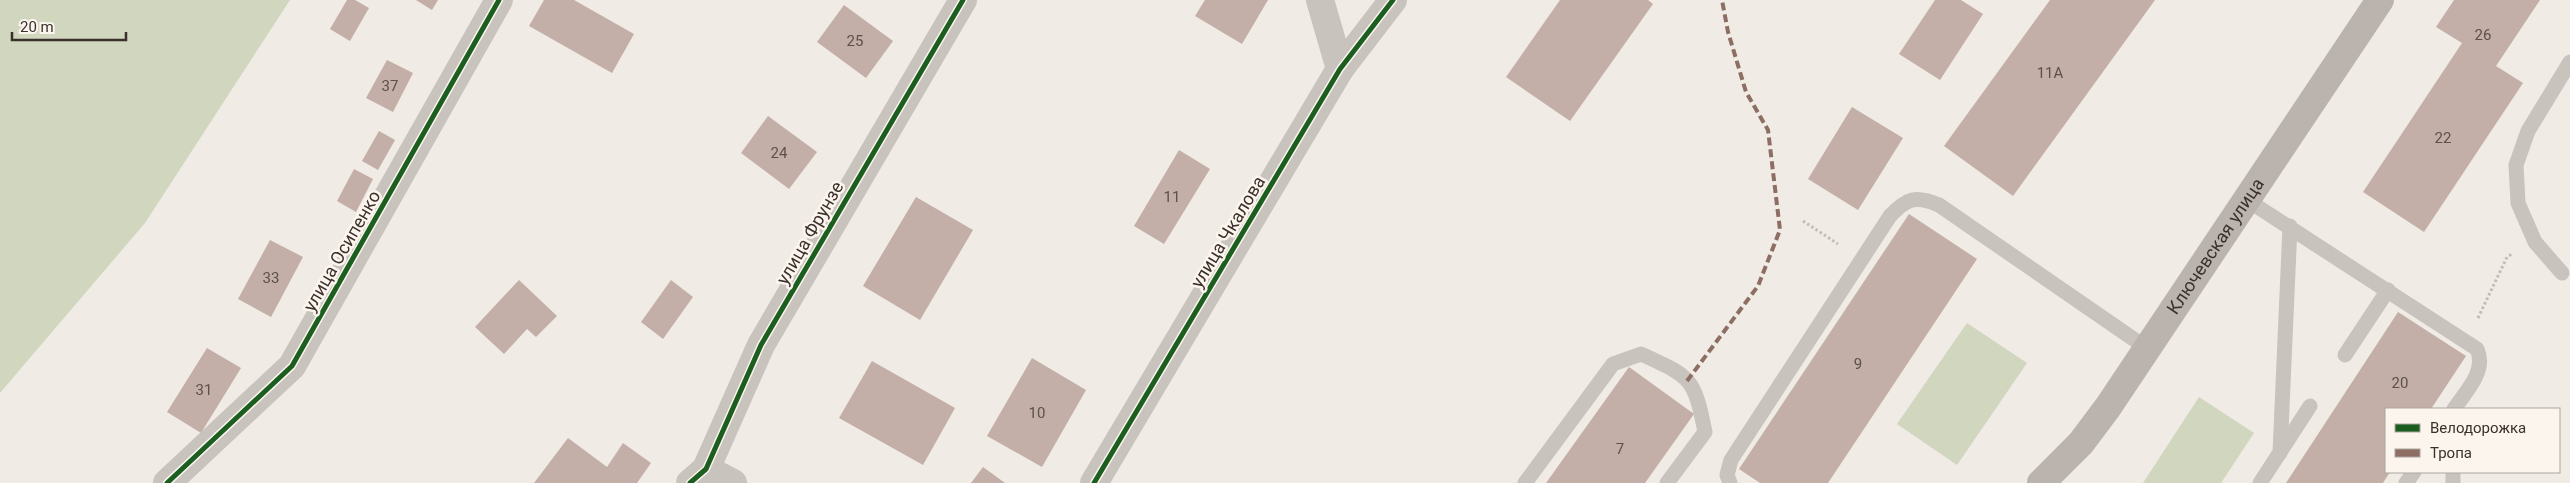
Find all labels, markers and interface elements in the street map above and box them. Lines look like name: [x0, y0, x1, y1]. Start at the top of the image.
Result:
scale bar: [12, 10, 126, 42]
text: 20 m: [20, 18, 54, 36]
house number: 26: [2475, 26, 2491, 44]
house number: 25: [847, 32, 863, 50]
house number: 11А: [2037, 64, 2064, 82]
house number: 37: [382, 77, 398, 95]
house number: 22: [2435, 129, 2451, 147]
house number: 24: [771, 144, 788, 162]
street label: улица Чкалова: [1186, 172, 1269, 291]
street label: Ключевская улица: [2162, 174, 2268, 318]
street label: улица Фрунзе: [772, 178, 848, 288]
street label: улица Осипенко: [298, 187, 385, 315]
house number: 11: [1164, 188, 1180, 206]
house number: 33: [263, 269, 279, 287]
house number: 9: [1854, 355, 1862, 373]
house number: 20: [2392, 374, 2408, 392]
house number: 31: [196, 381, 212, 399]
house number: 10: [1029, 404, 1045, 422]
legend: [2385, 408, 2560, 473]
text: Велодорожка: [2430, 419, 2526, 437]
house number: 7: [1616, 440, 1624, 458]
text: Тропа: [2430, 444, 2472, 462]

